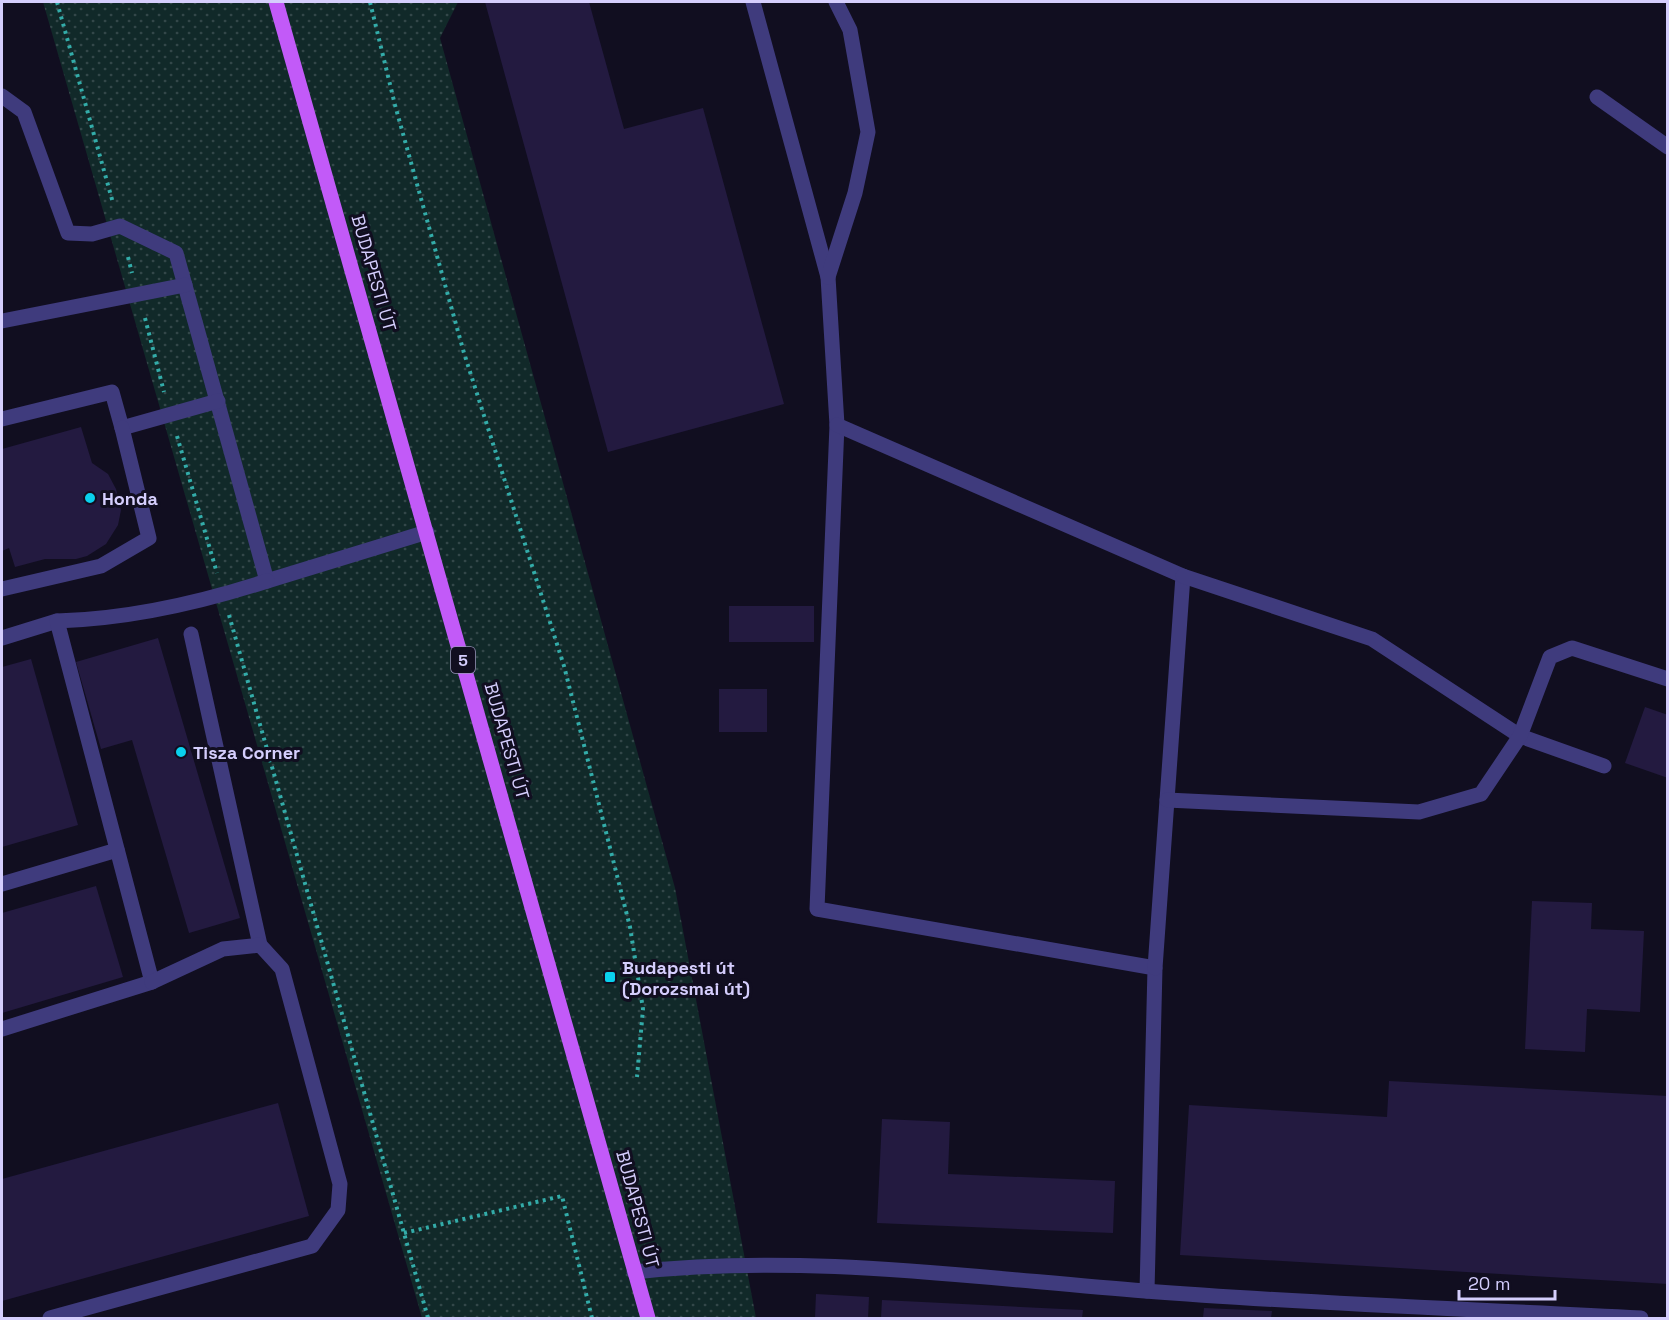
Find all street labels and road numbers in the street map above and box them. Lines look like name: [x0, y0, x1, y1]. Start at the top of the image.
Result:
street label: BUDAPESTI ÚT: [346, 212, 402, 335]
road number: 5: [451, 647, 475, 673]
street label: BUDAPESTI ÚT: [479, 680, 535, 803]
street label: BUDAPESTI ÚT: [611, 1148, 665, 1271]

